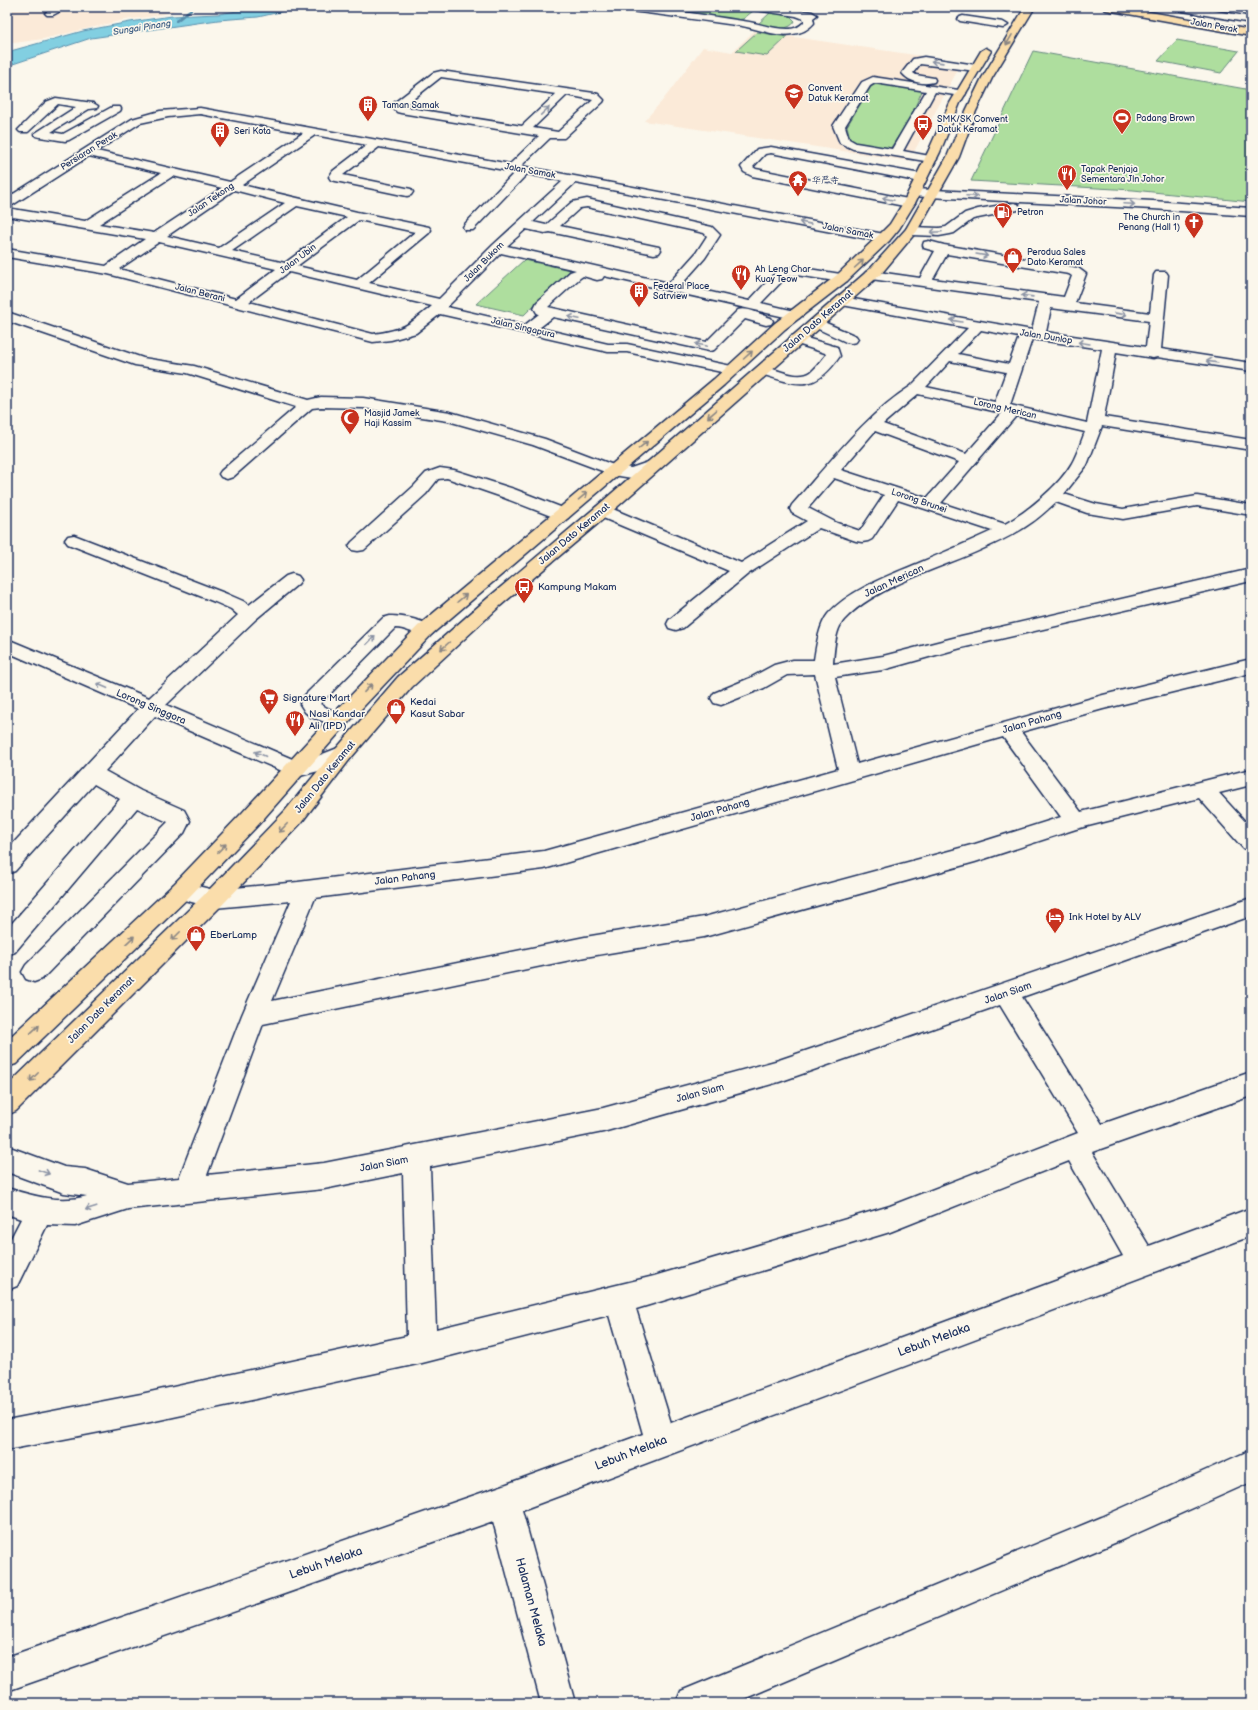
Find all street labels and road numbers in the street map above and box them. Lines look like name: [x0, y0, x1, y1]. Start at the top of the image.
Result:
street label: Jalan Perak: [1190, 16, 1239, 36]
street label: Persiaran Perak: [59, 129, 120, 173]
street label: Jalan Samak: [504, 161, 557, 181]
street label: Jalan Tekong: [186, 181, 236, 219]
street label: Jalan Johor: [1059, 194, 1107, 208]
street label: Jalan Samak: [822, 221, 875, 241]
street label: Jalan Bukom: [462, 240, 506, 284]
street label: Jalan Ubin: [278, 242, 318, 276]
street label: Jalan Berani: [174, 281, 226, 305]
street label: Jalan Dato Keramat: [780, 287, 856, 355]
street label: Jalan Singapura: [490, 315, 556, 341]
street label: Jalan Dunlop: [1019, 327, 1073, 347]
street label: Lorong Merican: [972, 396, 1038, 422]
street label: Lorong Brunei: [890, 486, 948, 516]
street label: Jalan Dato Keramat: [536, 501, 612, 567]
street label: Jalan Merican: [862, 562, 926, 600]
street label: Lorong Singgora: [114, 687, 188, 727]
street label: Jalan Pahang: [1001, 708, 1063, 736]
street label: Jalan Dato Keramat: [292, 739, 358, 815]
street label: Jalan Pahang: [689, 796, 751, 824]
street label: Jalan Pahang: [374, 868, 436, 888]
street label: Jalan Dato Keramat: [65, 974, 137, 1046]
street label: Jalan Siam: [983, 979, 1033, 1007]
street label: Jalan Siam: [675, 1081, 725, 1105]
street label: Jalan Siam: [359, 1153, 409, 1175]
street label: Lebuh Melaka: [896, 1320, 973, 1360]
street label: Lebuh Melaka: [593, 1432, 669, 1474]
street label: Lebuh Melaka: [288, 1543, 365, 1582]
street label: Halaman Melaka: [512, 1556, 550, 1648]

